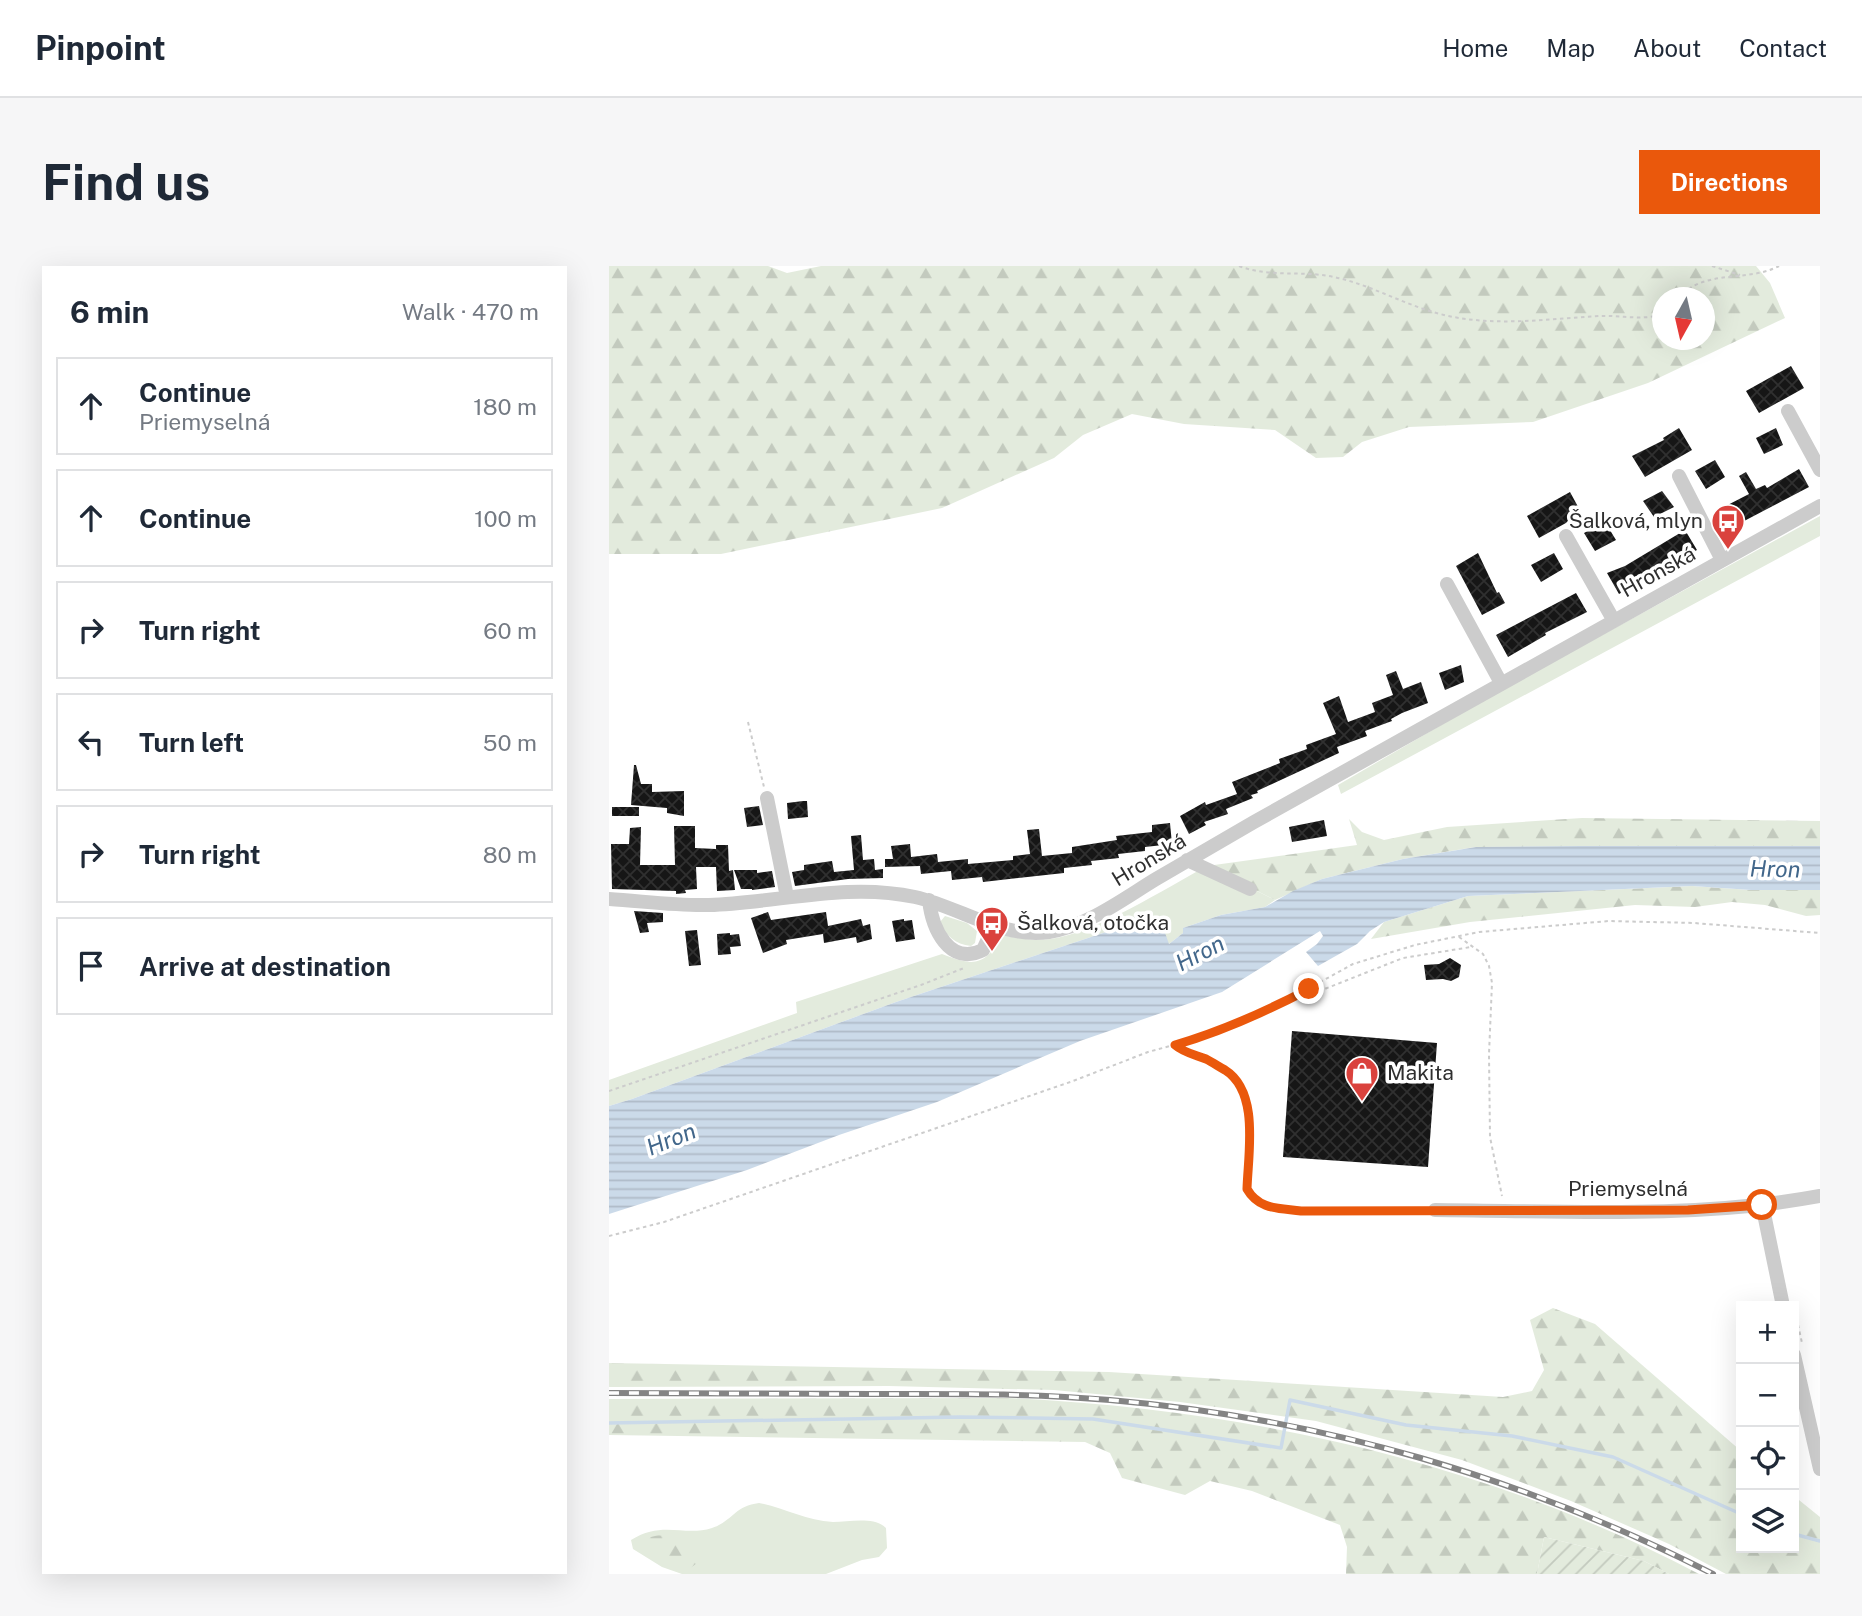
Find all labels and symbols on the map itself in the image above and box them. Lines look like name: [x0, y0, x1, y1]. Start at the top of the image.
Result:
north arrow: [1652, 287, 1715, 350]
bus stop icon: Šalková, mlyn: [1709, 502, 1747, 551]
place label: Šalková, mlyn: [1569, 508, 1703, 533]
street label: Hronská: [1616, 541, 1700, 602]
street label: Hronská: [1107, 828, 1190, 891]
water label: Hron: [1749, 855, 1801, 882]
bus stop icon: Šalková, otočka: [973, 904, 1011, 953]
place label: Šalková, otočka: [1017, 910, 1169, 935]
water label: Hron: [1171, 929, 1229, 976]
route end: [1293, 973, 1324, 1004]
shop icon: Makita: [1343, 1054, 1381, 1103]
place label: Makita: [1387, 1060, 1454, 1085]
water label: Hron: [642, 1117, 699, 1161]
street label: Priemyselná: [1568, 1176, 1688, 1201]
route start: [1746, 1189, 1777, 1220]

